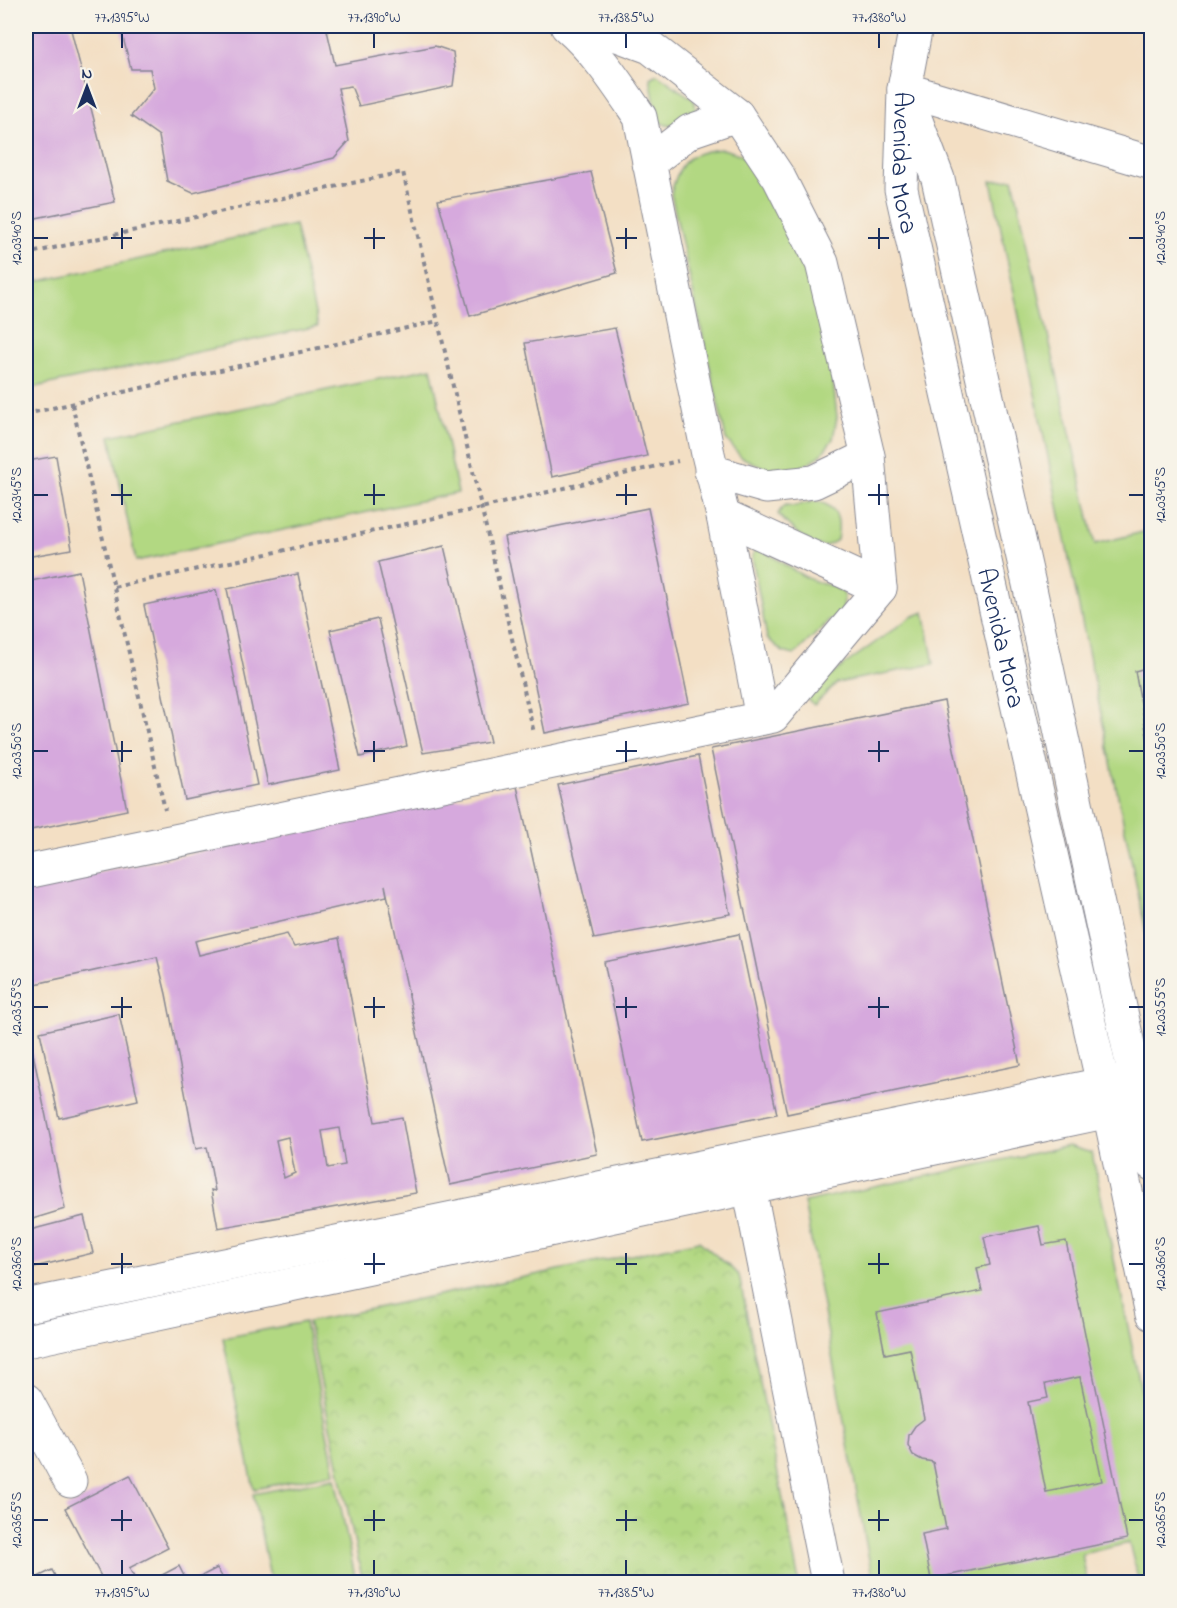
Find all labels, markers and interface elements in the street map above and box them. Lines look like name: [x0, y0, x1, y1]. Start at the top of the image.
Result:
text: 77.1395°W: [94, 7, 150, 29]
text: 77.1390°W: [347, 7, 401, 29]
text: 77.1385°W: [598, 7, 654, 29]
text: 77.1380°W: [852, 7, 906, 29]
north arrow: [57, 57, 117, 117]
text: N: [82, 62, 93, 86]
street label: Avenida Mora: [878, 91, 927, 238]
text: 12.0340°S: [6, 211, 28, 265]
text: 12.0340°S: [1150, 211, 1172, 265]
text: 12.0345°S: [6, 466, 28, 523]
text: 12.0345°S: [1150, 466, 1172, 523]
street label: Avenida Mora: [965, 564, 1033, 712]
text: 12.0350°S: [6, 722, 28, 779]
text: 12.0350°S: [1150, 722, 1172, 779]
text: 12.0355°S: [6, 977, 28, 1036]
text: 12.0355°S: [1150, 977, 1172, 1036]
text: 12.0360°S: [6, 1236, 28, 1291]
text: 12.0360°S: [1150, 1236, 1172, 1291]
text: 12.0365°S: [6, 1491, 28, 1548]
text: 12.0365°S: [1150, 1491, 1172, 1548]
text: 77.1395°W: [94, 1582, 150, 1604]
text: 77.1390°W: [347, 1582, 401, 1604]
text: 77.1385°W: [598, 1582, 654, 1604]
text: 77.1380°W: [852, 1582, 906, 1604]

